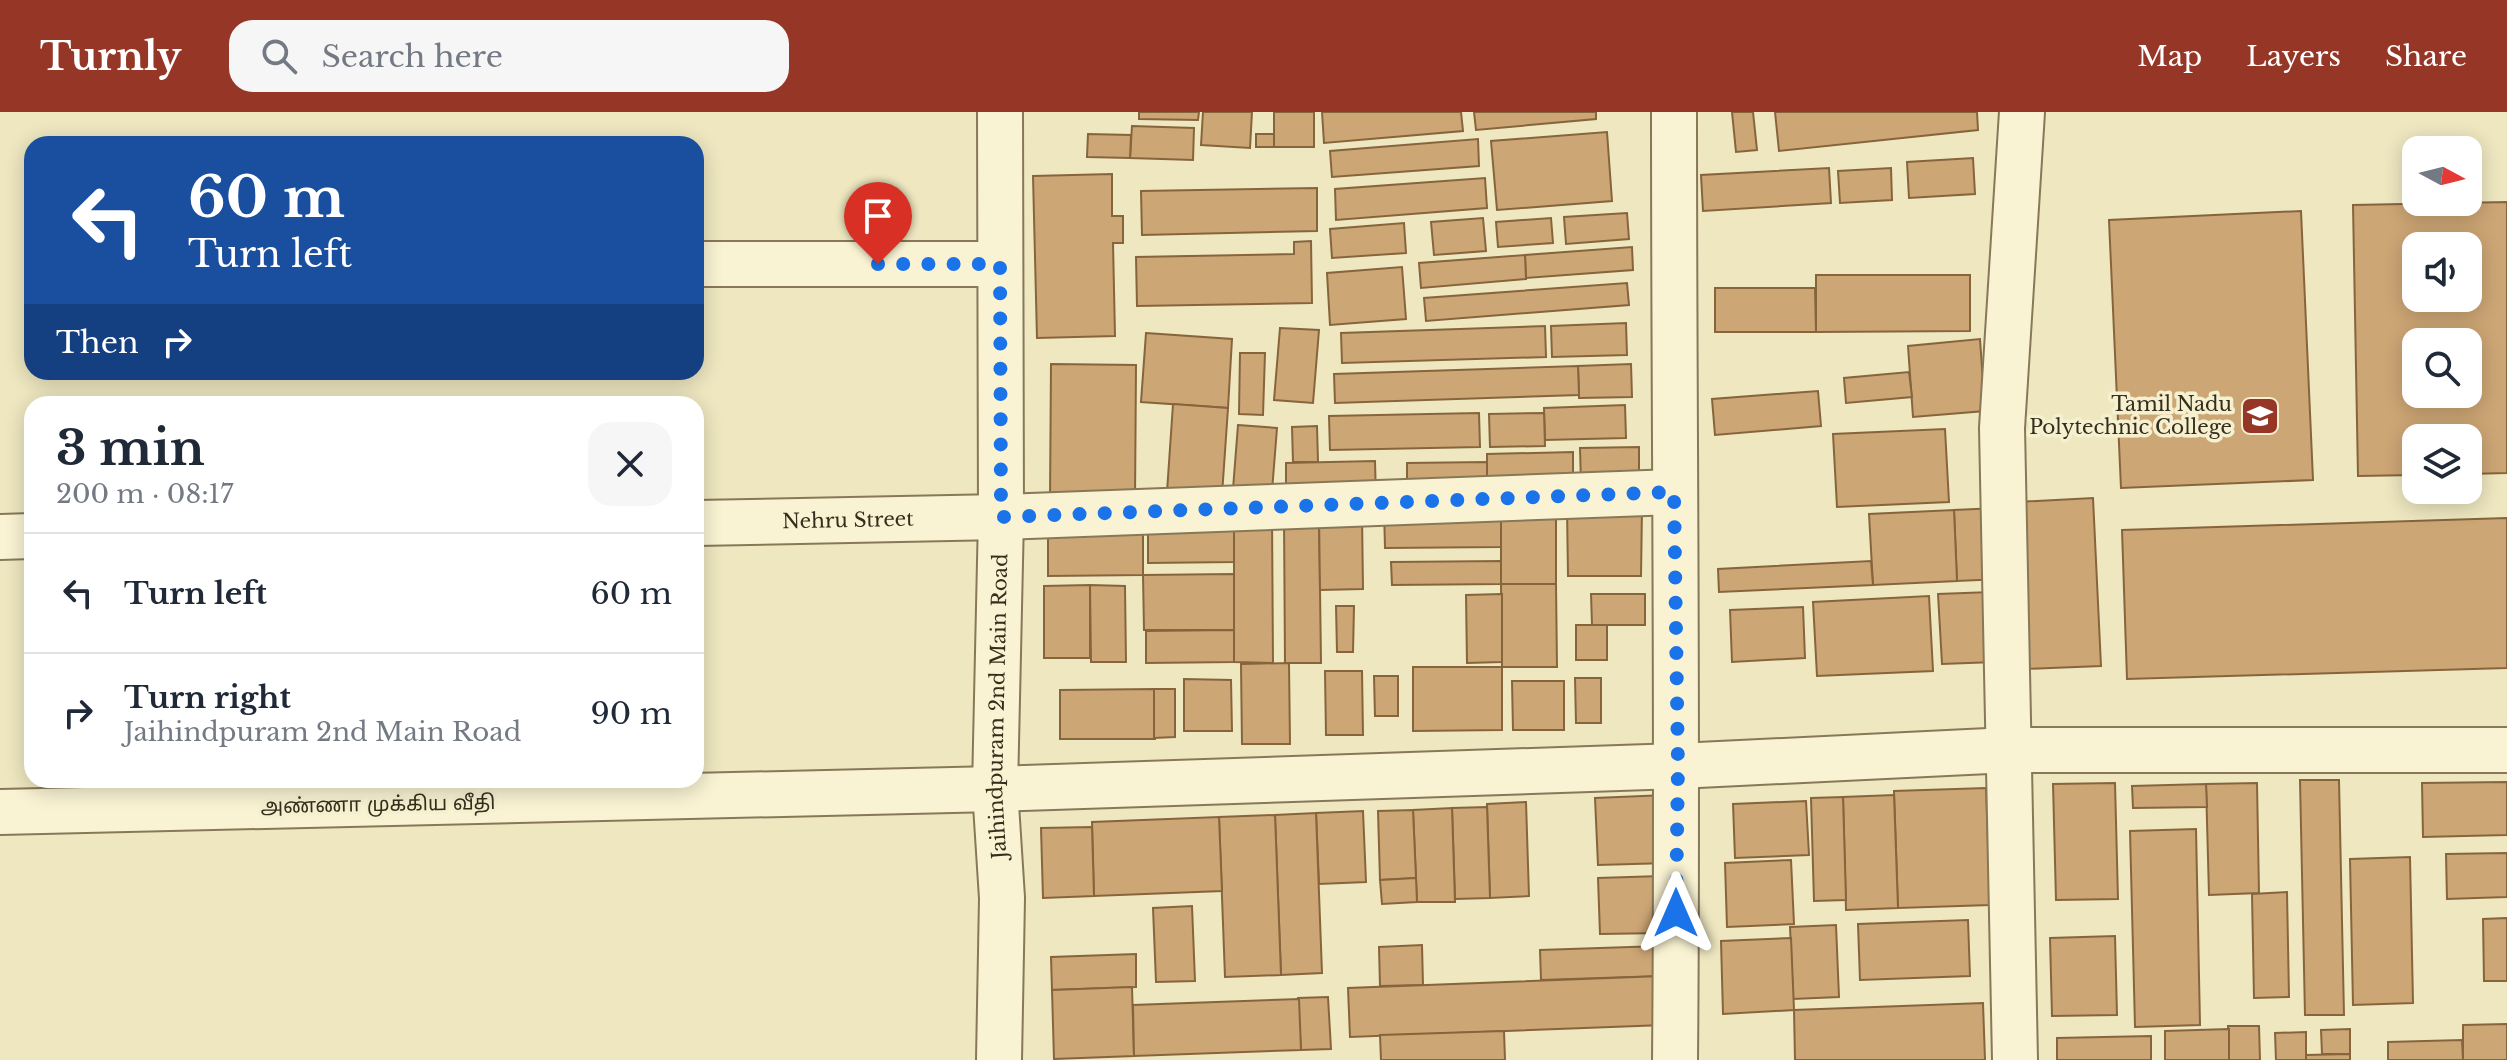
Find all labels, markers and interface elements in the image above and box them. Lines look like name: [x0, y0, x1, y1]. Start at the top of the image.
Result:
search box: [229, 20, 789, 92]
text: Turnly: [40, 33, 181, 80]
icon: search: [257, 34, 301, 78]
text: Search here: [321, 38, 503, 75]
text: Map: [2137, 39, 2202, 74]
text: Layers: [2246, 39, 2341, 74]
text: Share: [2385, 39, 2467, 74]
north arrow: [2402, 136, 2482, 216]
map controls: [2402, 136, 2482, 504]
text: 60 m: [188, 163, 345, 232]
icon: left: [56, 168, 160, 272]
pin: [844, 182, 912, 264]
icon: arrive: [856, 194, 900, 238]
text: Turn left: [188, 232, 352, 277]
button: sound: [2402, 232, 2482, 312]
icon: right: [155, 320, 199, 364]
text: Then: [56, 324, 139, 361]
button: search: [2402, 328, 2482, 408]
place label: Tamil Nadu Polytechnic College: [2029, 392, 2232, 439]
school or university icon: Tamil Nadu Polytechnic College: [2239, 395, 2281, 437]
text: 3 min: [56, 418, 205, 478]
button: close: [588, 422, 672, 506]
button: layers: [2402, 424, 2482, 504]
text: 200 m · 08:17: [56, 478, 233, 510]
street label: Nehru Street: [782, 507, 914, 533]
street label: Jaihindpuram 2nd Main Road: [983, 553, 1012, 863]
icon: left: [56, 571, 100, 615]
text: Turn left: [124, 575, 267, 612]
text: 60 m: [590, 575, 672, 612]
text: Turn right: [124, 679, 291, 716]
icon: right: [56, 691, 100, 735]
text: 90 m: [590, 695, 672, 732]
text: Jaihindpuram 2nd Main Road: [124, 716, 521, 748]
street label: அண்ணா முக்கிய வீதி: [260, 790, 496, 819]
position arrow: [1634, 871, 1718, 955]

